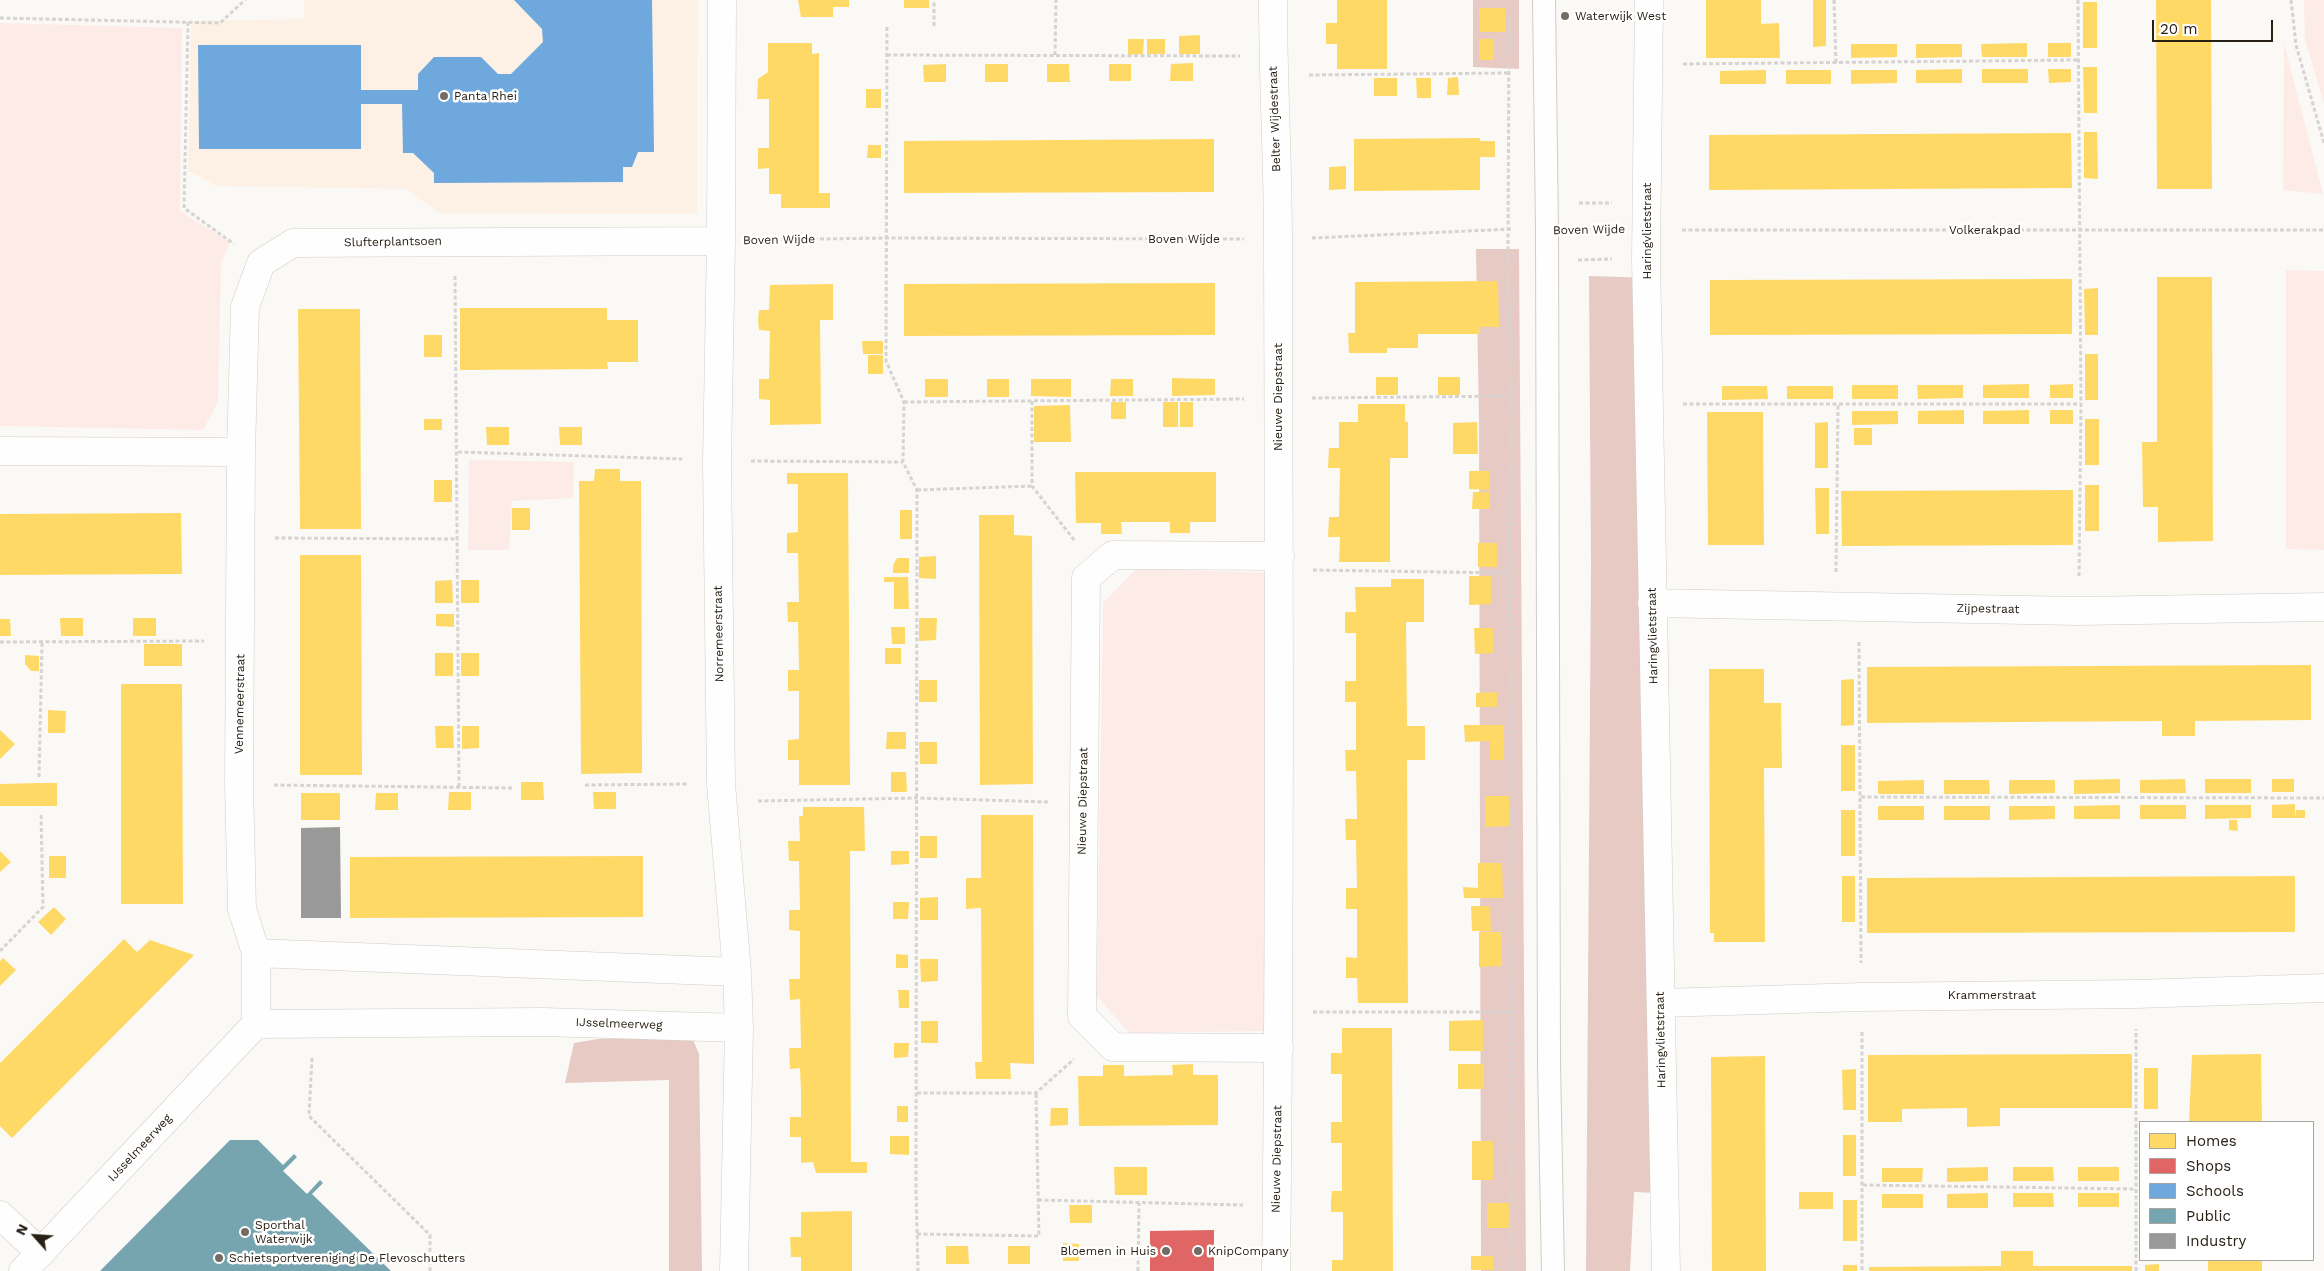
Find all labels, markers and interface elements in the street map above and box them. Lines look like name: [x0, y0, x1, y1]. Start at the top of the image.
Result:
place label: Waterwijk West: [1575, 9, 1666, 23]
marker: Waterwijk West: [1559, 10, 1571, 22]
scale bar: [2154, 10, 2275, 42]
text: 20 m: [2160, 20, 2198, 38]
street label: Belter Wijdestraat: [1266, 66, 1284, 172]
place label: Panta Rhei: [454, 89, 517, 103]
marker: Panta Rhei: [438, 90, 450, 102]
street label: Haringvlietstraat: [1640, 183, 1654, 279]
street label: Boven Wijde: [1553, 222, 1625, 238]
street label: Volkerakpad: [1949, 223, 2021, 237]
street label: Boven Wijde: [743, 232, 815, 248]
street label: Boven Wijde: [1148, 232, 1220, 246]
street label: Slufterplantsoen: [344, 234, 442, 250]
street label: Nieuwe Diepstraat: [1271, 343, 1285, 451]
street label: Norremeerstraat: [711, 585, 727, 683]
street label: Haringvlietstraat: [1645, 588, 1661, 684]
street label: Zijpestraat: [1956, 601, 2020, 617]
street label: Vennemeerstraat: [232, 654, 248, 754]
street label: Nieuwe Diepstraat: [1075, 747, 1091, 855]
street label: Krammerstraat: [1948, 988, 2036, 1002]
street label: Haringvlietstraat: [1653, 992, 1669, 1088]
street label: IJsselmeerweg: [575, 1015, 663, 1033]
street label: Nieuwe Diepstraat: [1269, 1105, 1285, 1213]
street label: IJsselmeerweg: [105, 1111, 175, 1185]
legend: [2139, 1121, 2314, 1261]
text: Homes: [2186, 1132, 2237, 1150]
text: Shops: [2186, 1157, 2231, 1175]
text: Schools: [2186, 1182, 2244, 1200]
text: Public: [2186, 1207, 2231, 1225]
north arrow: [10, 1211, 60, 1261]
place label: Sporthal Waterwijk: [255, 1218, 313, 1246]
text: N: [12, 1221, 31, 1238]
marker: Sporthal Waterwijk: [239, 1226, 251, 1238]
text: Industry: [2186, 1232, 2246, 1250]
place label: Bloemen in Huis: [1060, 1244, 1156, 1258]
place label: KnipCompany: [1208, 1244, 1289, 1258]
marker: Bloemen in Huis: [1160, 1245, 1172, 1257]
marker: KnipCompany: [1192, 1245, 1204, 1257]
place label: Schietsportvereniging De Flevoschutters: [229, 1251, 465, 1265]
marker: Schietsportvereniging De Flevoschutters: [213, 1252, 225, 1264]

